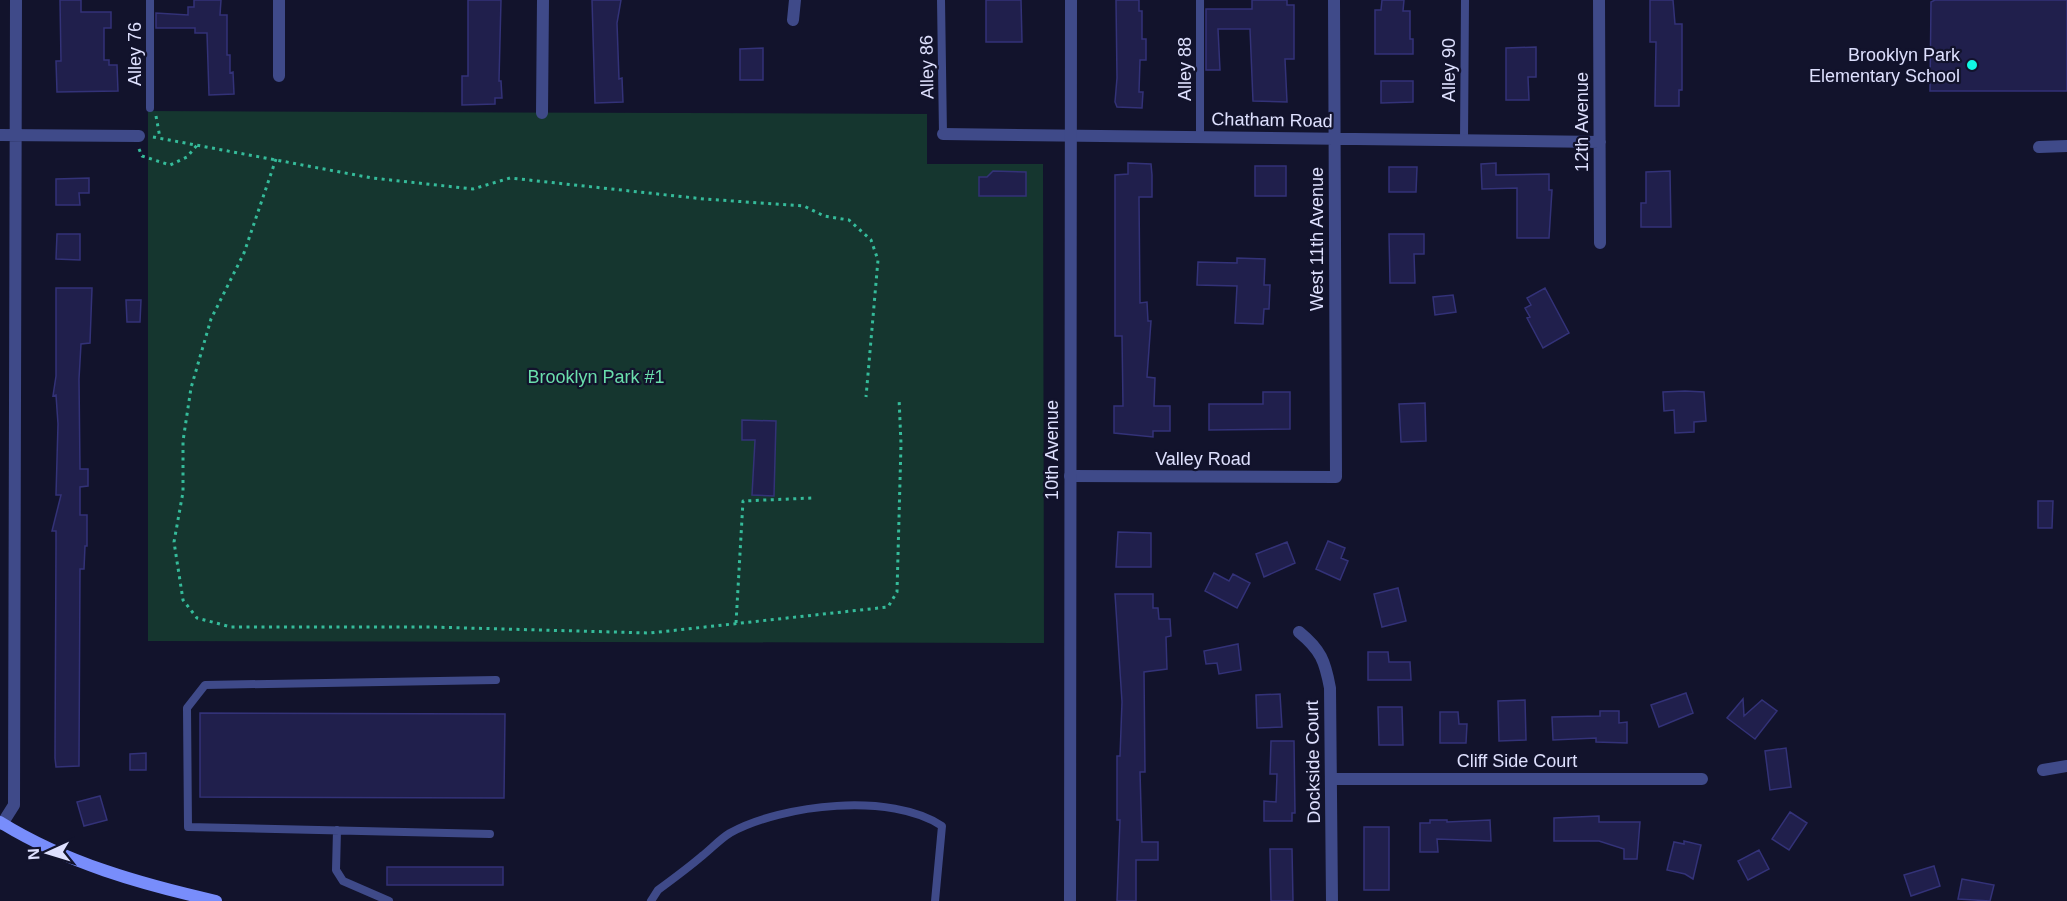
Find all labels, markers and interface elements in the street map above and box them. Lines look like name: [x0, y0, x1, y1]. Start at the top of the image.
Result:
street label: Alley 76: [125, 22, 145, 86]
street label: Alley 86: [916, 35, 938, 99]
street label: Alley 88: [1175, 37, 1195, 101]
street label: Alley 90: [1439, 38, 1459, 102]
place label: Brooklyn Park Elementary School: [1809, 45, 1961, 86]
marker: Brooklyn Park Elementary School: [1965, 58, 1979, 72]
street label: 12th Avenue: [1572, 72, 1592, 172]
street label: Chatham Road: [1211, 109, 1333, 131]
street label: West 11th Avenue: [1307, 167, 1327, 311]
park label: Brooklyn Park #1: [527, 367, 665, 387]
street label: 10th Avenue: [1042, 400, 1062, 500]
street label: Valley Road: [1155, 449, 1251, 469]
street label: Dockside Court: [1302, 700, 1324, 824]
street label: Cliff Side Court: [1457, 751, 1577, 771]
north arrow: [18, 823, 78, 883]
text: N: [25, 848, 42, 860]

